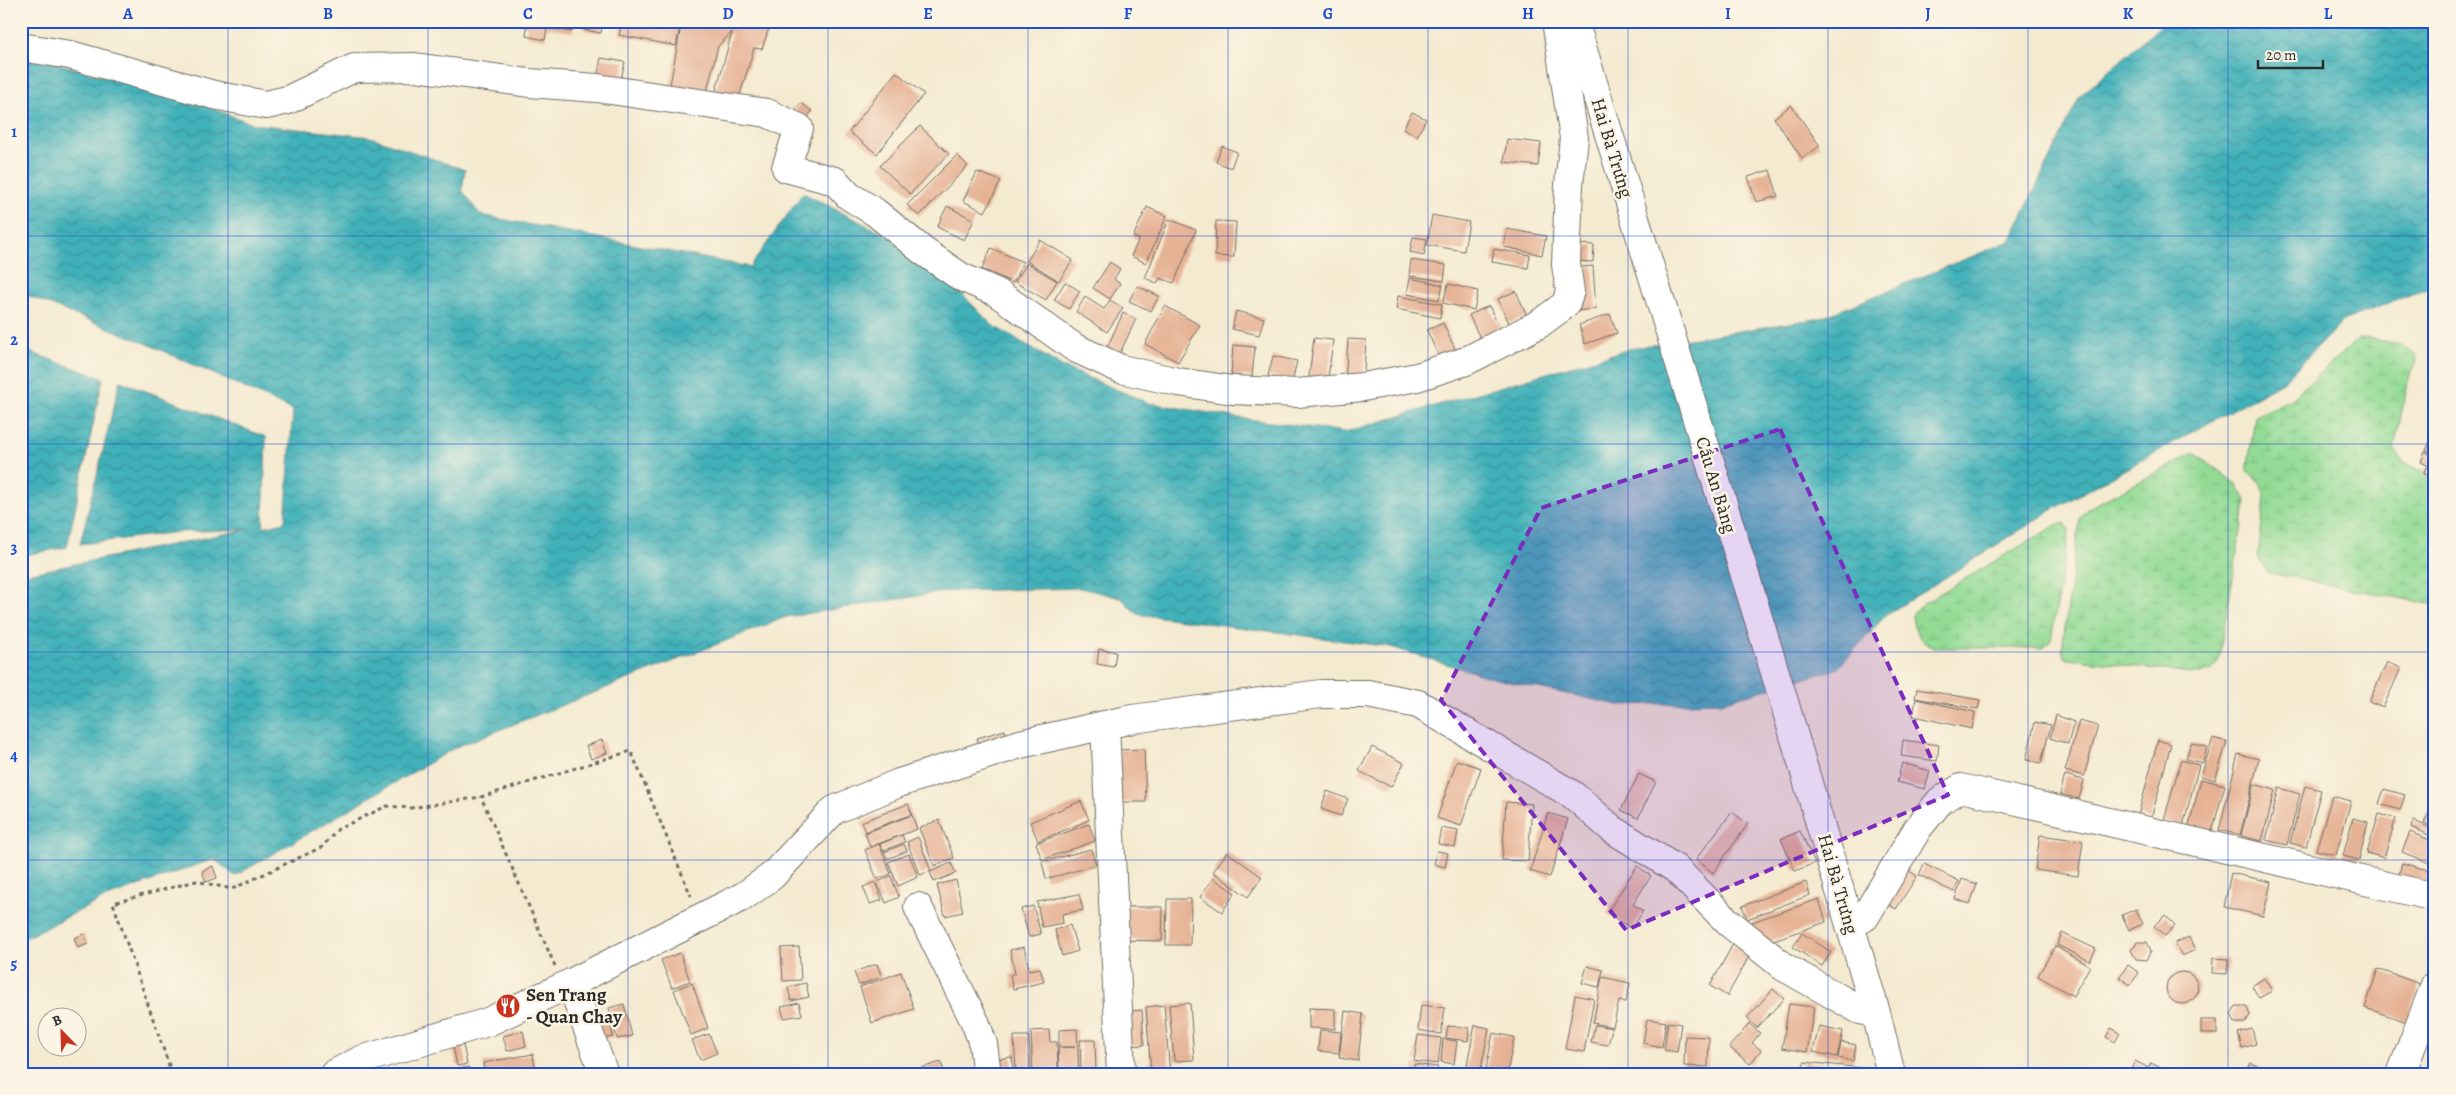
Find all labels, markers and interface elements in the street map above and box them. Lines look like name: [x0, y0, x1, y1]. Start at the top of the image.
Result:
text: A: [122, 3, 134, 25]
text: B: [323, 3, 333, 25]
text: C: [523, 3, 533, 25]
text: D: [722, 3, 734, 25]
text: E: [923, 3, 933, 25]
text: F: [1124, 3, 1133, 25]
text: G: [1323, 3, 1333, 25]
text: H: [1522, 3, 1534, 25]
text: I: [1725, 3, 1731, 25]
text: J: [1925, 3, 1931, 25]
text: K: [2123, 3, 2134, 25]
text: L: [2324, 3, 2333, 25]
scale bar: [2258, 38, 2324, 70]
text: 20 m: [2266, 45, 2297, 65]
street label: Hai Bà Trưng: [1584, 95, 1640, 202]
text: 1: [11, 121, 17, 143]
text: 2: [10, 329, 18, 351]
street label: Cầu An Bàng: [1689, 433, 1743, 537]
text: 3: [11, 537, 18, 559]
text: 4: [10, 745, 18, 767]
street label: Hai Bà Trưng: [1811, 831, 1865, 938]
text: 5: [11, 953, 18, 975]
place label: Sen Trang - Quan Chay: [526, 982, 623, 1030]
restaurant icon: Sen Trang - Quan Chay: [495, 993, 521, 1019]
north arrow: [38, 1008, 88, 1058]
text: B: [49, 1010, 65, 1031]

